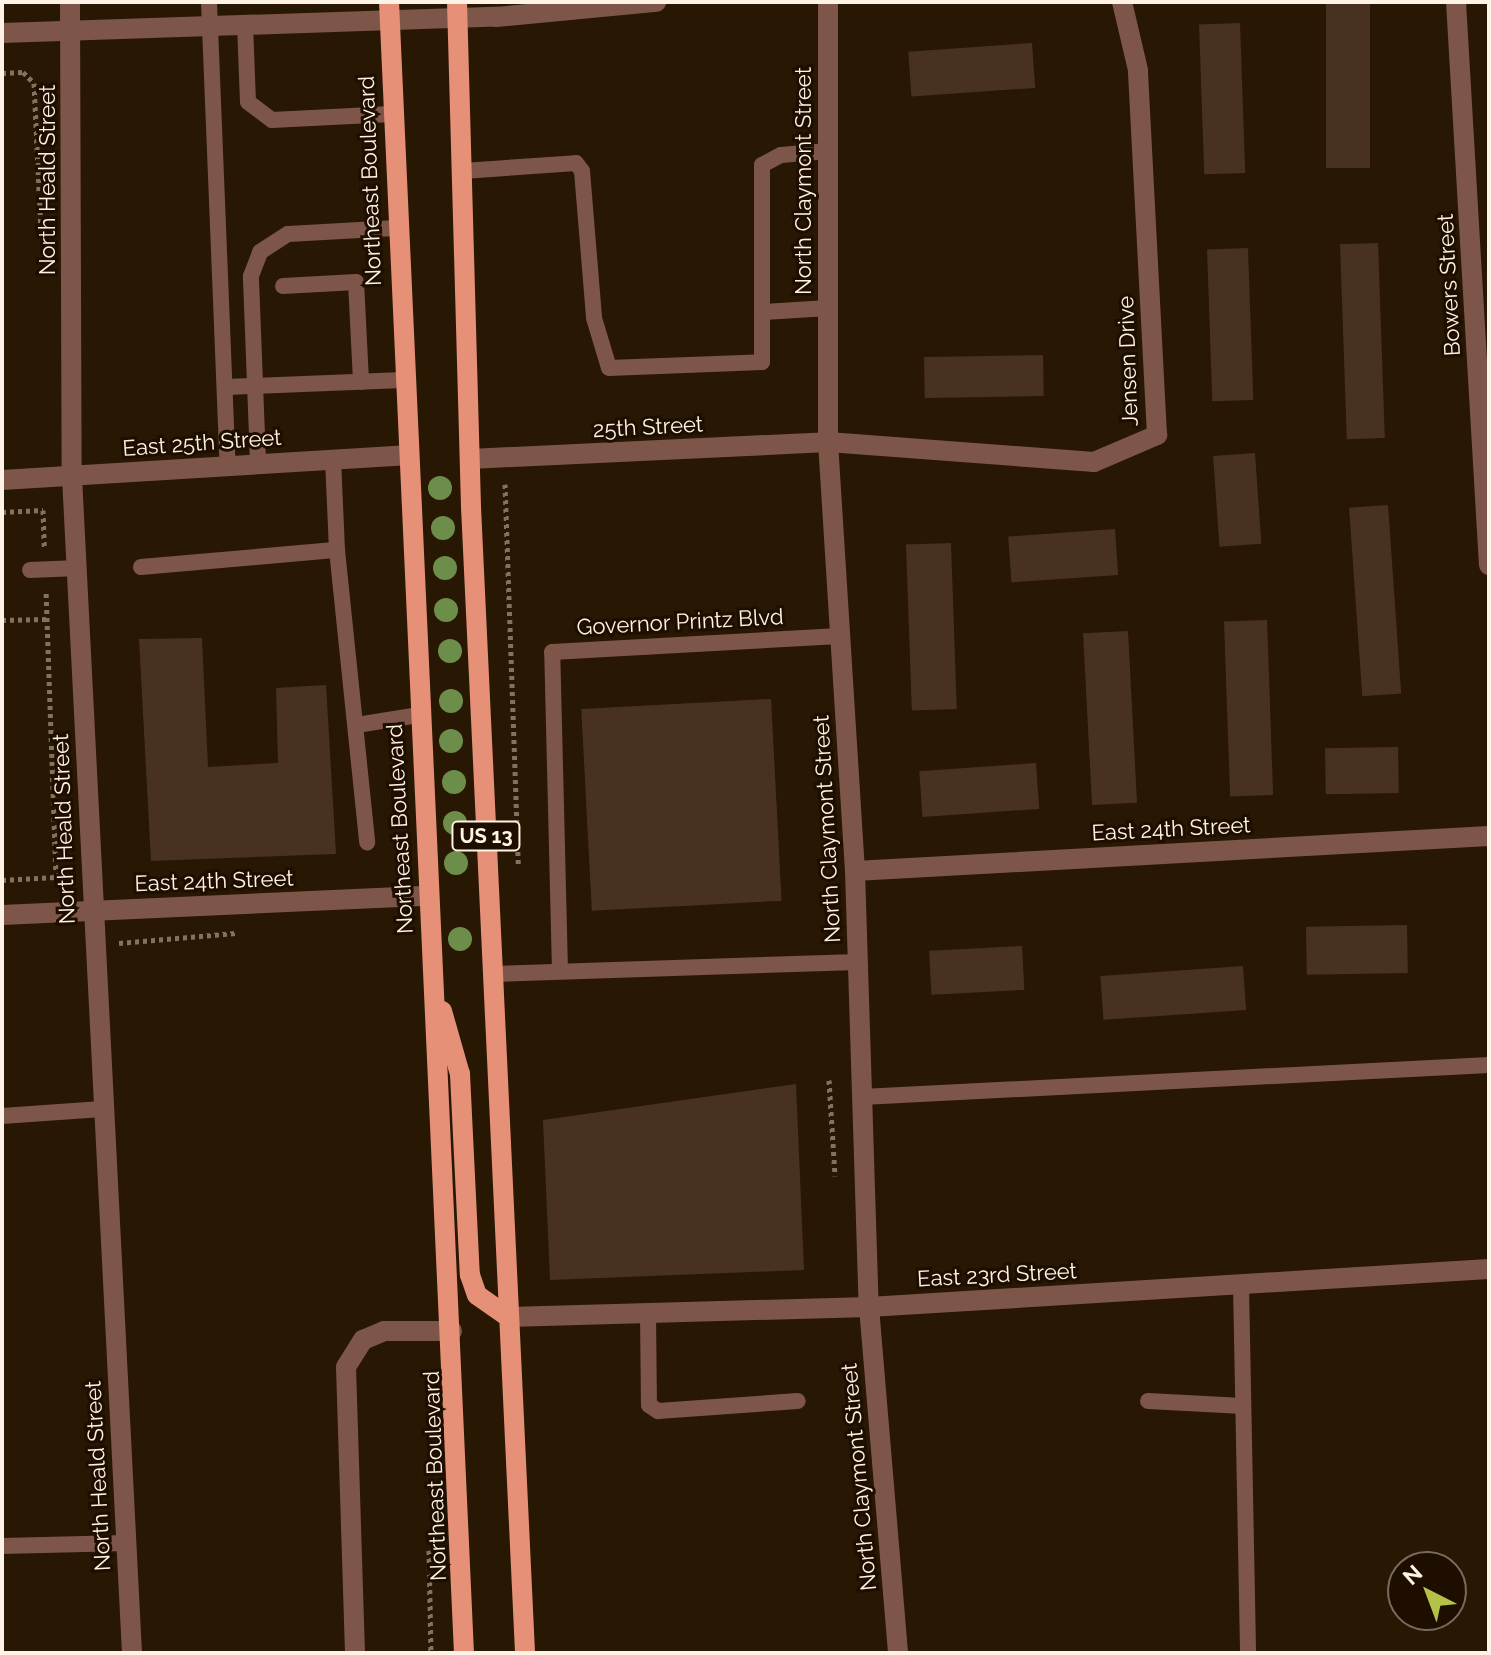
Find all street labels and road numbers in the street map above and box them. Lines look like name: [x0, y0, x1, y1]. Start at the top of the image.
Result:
street label: North Claymont Street: [791, 67, 817, 295]
street label: Northeast Boulevard: [353, 75, 387, 287]
street label: North Heald Street: [35, 85, 61, 275]
street label: Bowers Street: [1432, 213, 1466, 357]
street label: Jensen Drive: [1113, 295, 1143, 427]
street label: 25th Street: [592, 411, 704, 443]
street label: East 25th Street: [122, 424, 282, 462]
street label: Governor Printz Blvd: [576, 603, 784, 641]
street label: North Claymont Street: [808, 714, 846, 944]
street label: Northeast Boulevard: [381, 723, 419, 935]
street label: North Heald Street: [47, 733, 81, 925]
street label: East 24th Street: [1091, 812, 1251, 846]
road number: US 13: [450, 820, 522, 852]
street label: East 24th Street: [134, 865, 294, 897]
street label: East 23rd Street: [916, 1258, 1078, 1292]
street label: North Claymont Street: [836, 1362, 882, 1592]
street label: Northeast Boulevard: [418, 1370, 452, 1582]
street label: North Heald Street: [80, 1380, 116, 1572]

